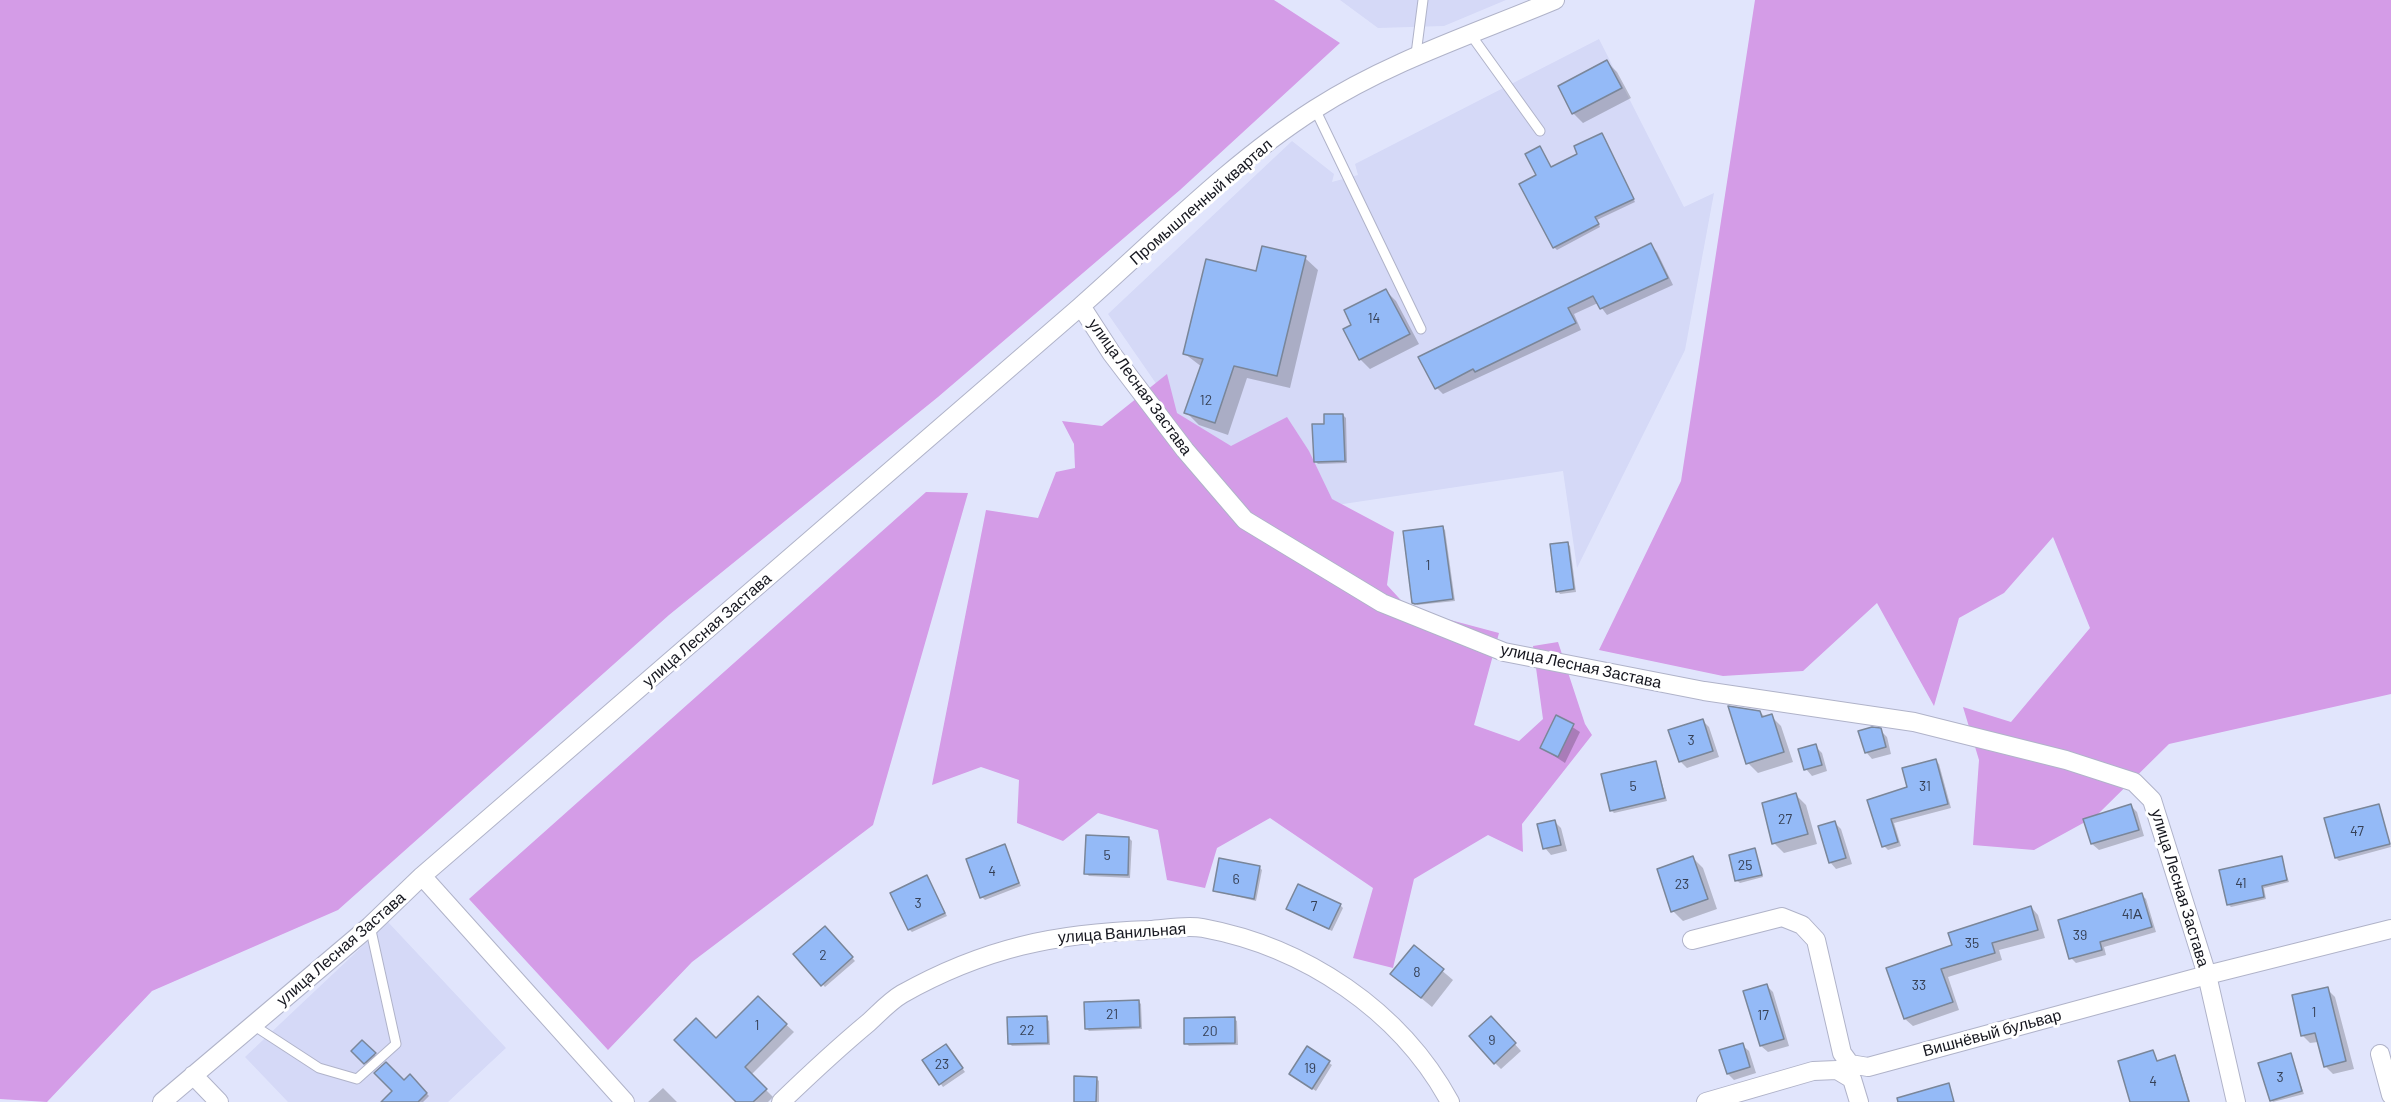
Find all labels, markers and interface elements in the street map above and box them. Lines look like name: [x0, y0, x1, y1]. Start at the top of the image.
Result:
street label: Промышленный квартал: [1126, 135, 1276, 269]
house number: 14: [1368, 310, 1380, 326]
street label: улица Лесная Застава: [1084, 315, 1196, 459]
house number: 12: [1200, 392, 1212, 408]
house number: 1: [1426, 557, 1430, 573]
street label: улица Лесная Застава: [639, 569, 775, 691]
street label: улица Лесная Застава: [1499, 640, 1663, 692]
house number: 3: [1687, 732, 1695, 748]
house number: 5: [1629, 778, 1637, 794]
house number: 31: [1919, 778, 1931, 794]
street label: улица Лесная Застава: [2147, 807, 2213, 969]
house number: 27: [1778, 811, 1792, 827]
house number: 47: [2350, 823, 2364, 839]
house number: 5: [1103, 847, 1111, 863]
house number: 25: [1738, 857, 1752, 873]
house number: 4: [988, 863, 996, 879]
house number: 6: [1232, 871, 1240, 887]
house number: 41: [2235, 875, 2247, 891]
house number: 23: [1675, 876, 1689, 892]
street label: улица Лесная Застава: [273, 888, 409, 1010]
house number: 3: [914, 895, 922, 911]
house number: 7: [1311, 898, 1317, 914]
house number: 41А: [2122, 906, 2142, 922]
street label: улица Ванильная: [1057, 919, 1187, 947]
house number: 39: [2073, 927, 2087, 943]
house number: 35: [1965, 935, 1979, 951]
house number: 2: [819, 947, 827, 963]
house number: 8: [1413, 964, 1421, 980]
house number: 33: [1912, 977, 1926, 993]
house number: 1: [2312, 1004, 2316, 1020]
street label: Вишнёвый бульвар: [1921, 1005, 2063, 1061]
house number: 21: [1106, 1006, 1118, 1022]
house number: 17: [1757, 1007, 1769, 1023]
house number: 1: [755, 1017, 759, 1033]
house number: 22: [1019, 1022, 1035, 1038]
house number: 20: [1202, 1023, 1218, 1039]
house number: 9: [1488, 1032, 1496, 1048]
house number: 23: [935, 1056, 949, 1072]
house number: 19: [1304, 1060, 1316, 1076]
house number: 3: [2276, 1069, 2284, 1085]
house number: 4: [2149, 1073, 2157, 1089]

